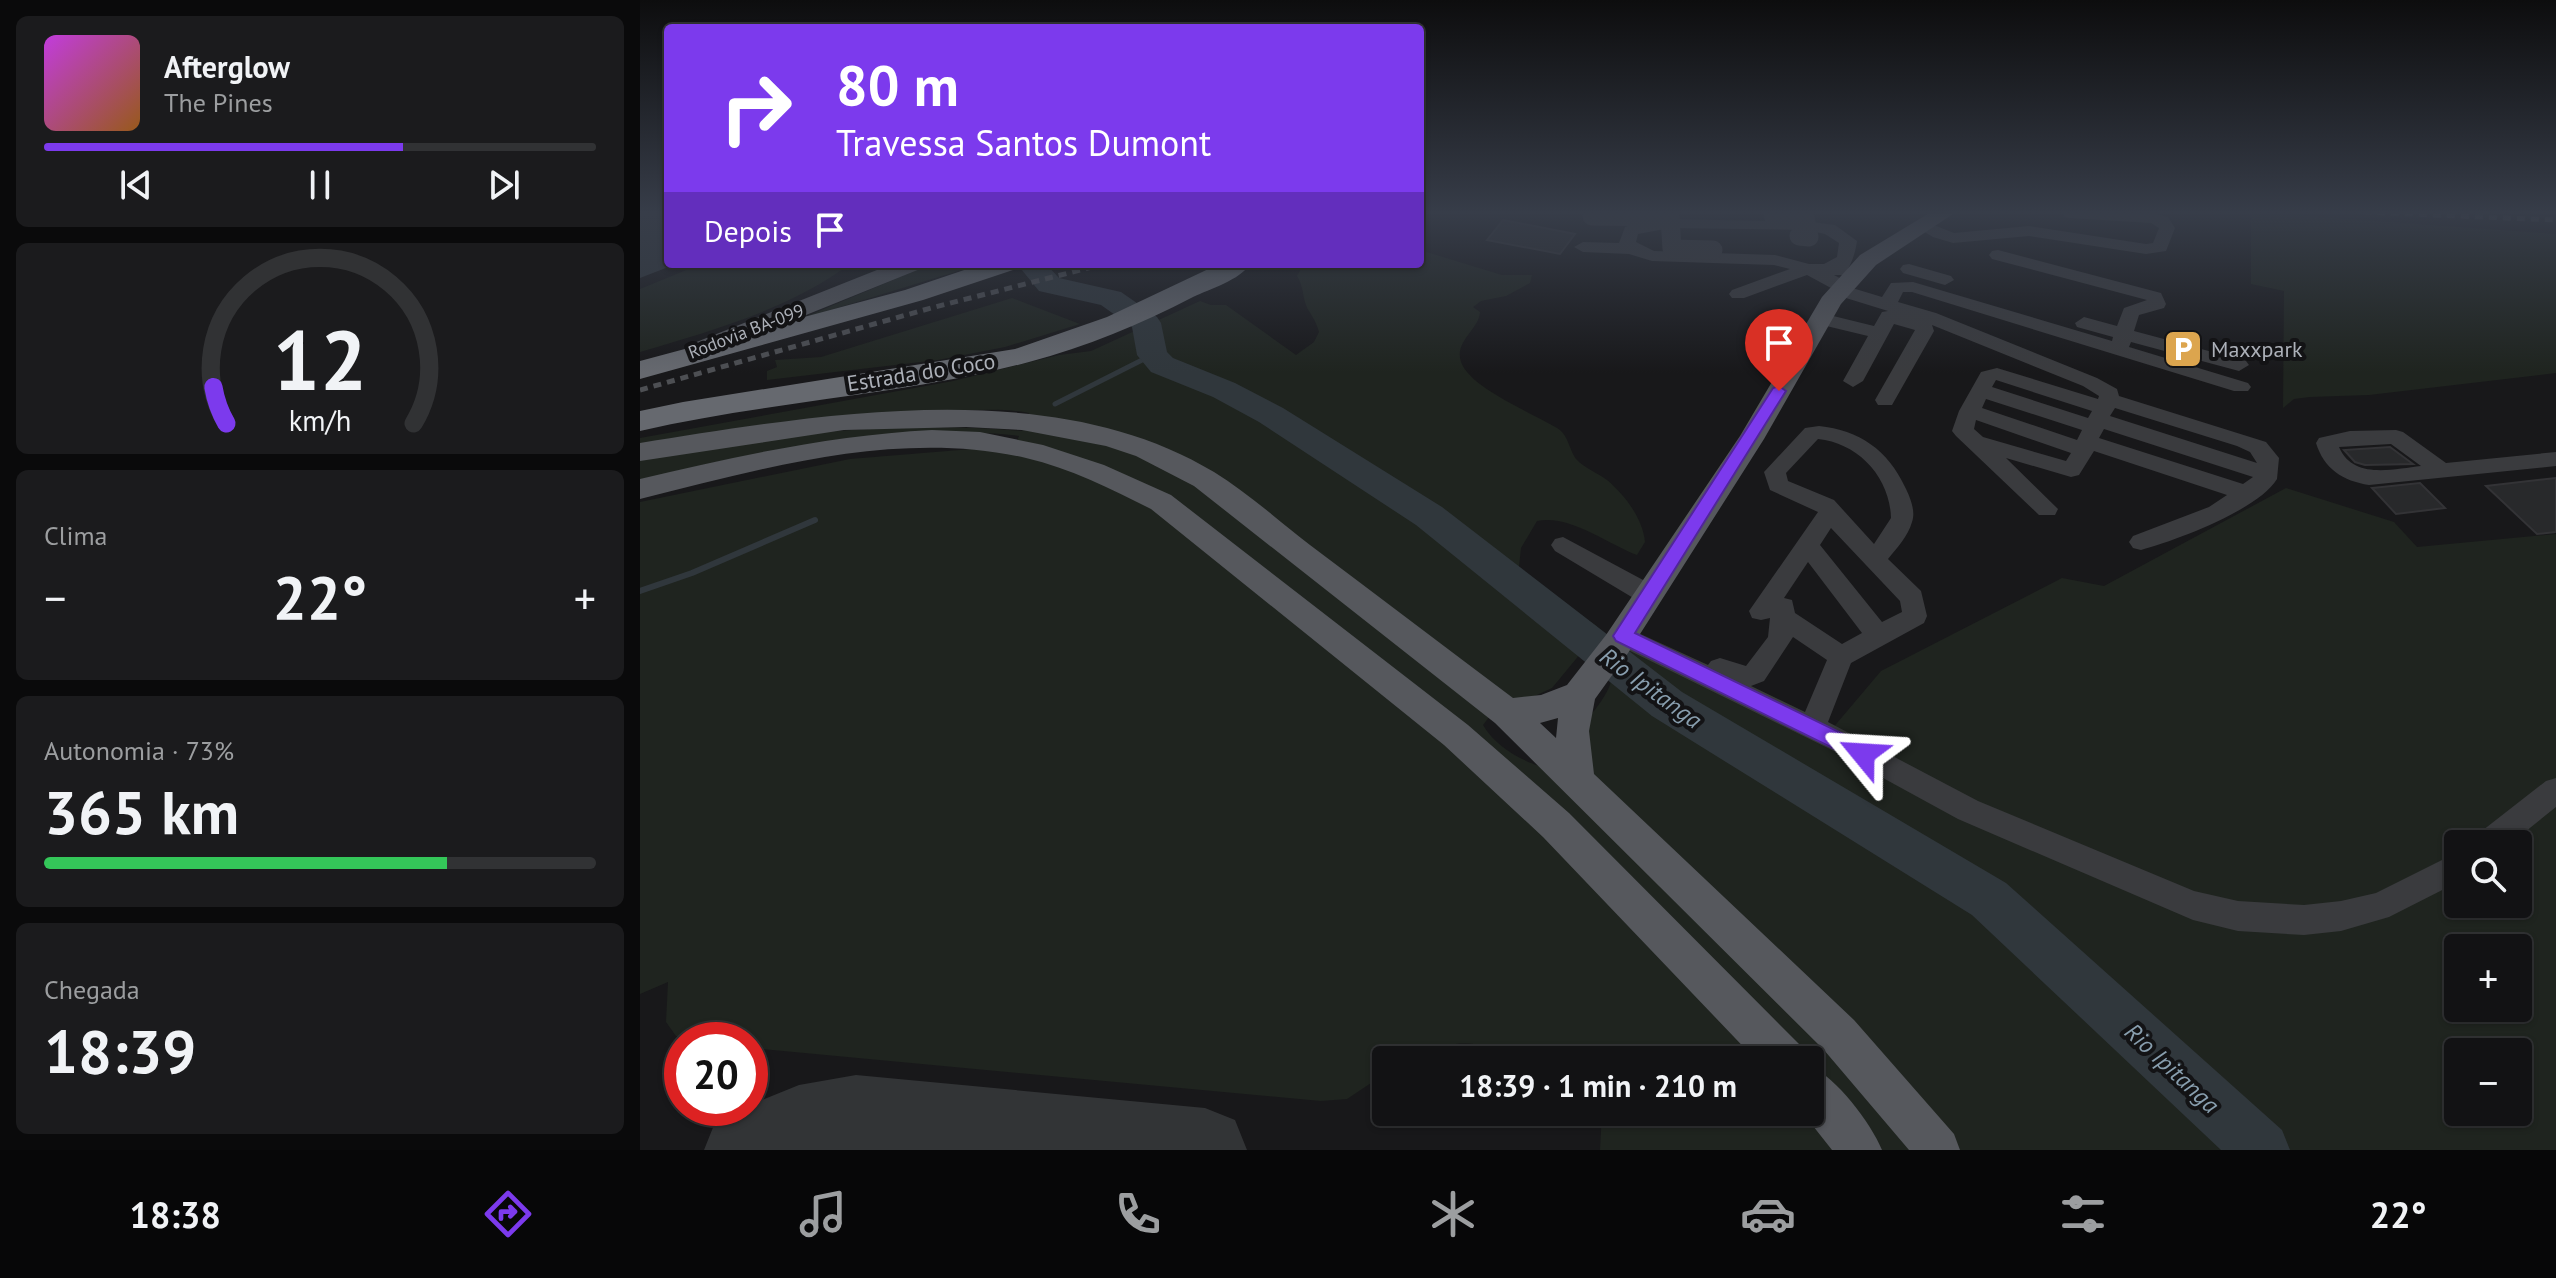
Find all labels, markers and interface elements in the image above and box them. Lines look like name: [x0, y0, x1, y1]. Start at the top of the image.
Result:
text: Afterglow: [164, 47, 290, 86]
text: 80 m: [836, 49, 959, 121]
icon: right: [704, 56, 808, 160]
text: The Pines: [164, 86, 273, 119]
text: Travessa Santos Dumont: [836, 119, 1211, 166]
icon: previous: [114, 163, 158, 207]
icon: pause: [298, 163, 342, 207]
icon: next: [482, 163, 526, 207]
icon: arrive: [808, 208, 852, 252]
text: Depois: [704, 211, 792, 250]
street label: Rodovia BA-099: [685, 298, 807, 364]
text: 12: [273, 305, 367, 413]
pin: [1745, 309, 1813, 391]
icon: arrive: [1757, 321, 1801, 365]
parking icon: Maxxpark: [2162, 328, 2204, 370]
place label: Maxxpark: [2211, 335, 2303, 363]
street label: Estrada do Coco: [845, 346, 997, 398]
text: km/h: [289, 402, 351, 439]
text: Clima: [44, 519, 107, 552]
text: 22°: [273, 558, 367, 636]
text: −: [44, 569, 66, 626]
text: +: [574, 569, 596, 626]
water label: Rio Ipitanga: [1594, 641, 1708, 736]
position arrow: [1821, 712, 1905, 796]
text: Autonomia · 73%: [44, 734, 234, 767]
text: 365 km: [44, 773, 239, 851]
map controls: [2444, 830, 2532, 1126]
button: search: [2444, 830, 2532, 918]
button: +: [2444, 934, 2532, 1022]
text: Chegada: [44, 973, 140, 1006]
text: 18:39: [44, 1012, 196, 1090]
water label: Rio Ipitanga: [2118, 1016, 2226, 1120]
speed limit sign: 20: [664, 1022, 768, 1126]
button: −: [2444, 1038, 2532, 1126]
text: 18:39 · 1 min · 210 m: [1459, 1066, 1737, 1105]
icon: directions: [480, 1186, 536, 1242]
icon: music: [795, 1186, 851, 1242]
icon: phone: [1110, 1186, 1166, 1242]
icon: climate: [1425, 1186, 1481, 1242]
icon: car: [1740, 1186, 1796, 1242]
icon: filters: [2055, 1186, 2111, 1242]
text: 18:38: [130, 1191, 221, 1238]
text: 22°: [2370, 1191, 2426, 1238]

